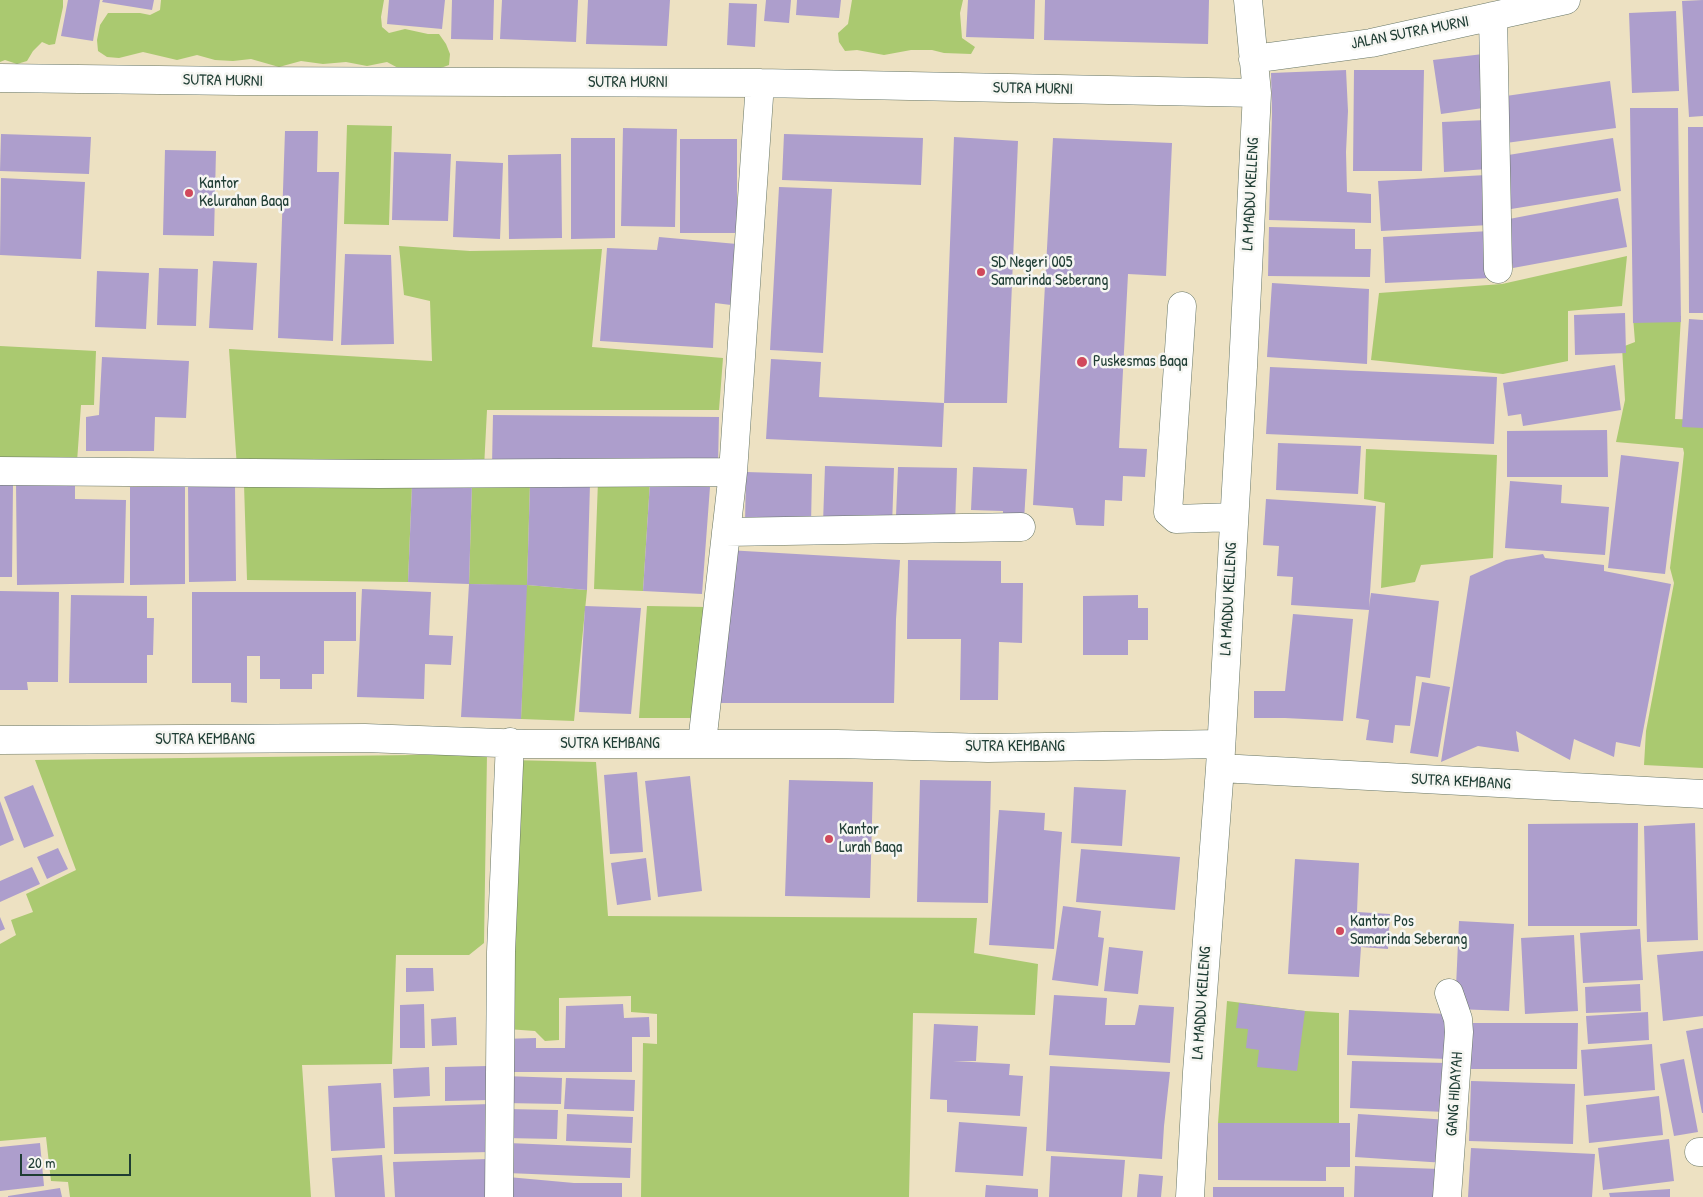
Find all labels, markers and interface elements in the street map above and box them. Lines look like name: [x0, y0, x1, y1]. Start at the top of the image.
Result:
street label: JALAN SUTRA MURNI: [1349, 12, 1471, 54]
street label: SUTRA MURNI: [183, 71, 263, 91]
street label: SUTRA MURNI: [588, 73, 668, 93]
street label: SUTRA MURNI: [993, 79, 1073, 99]
street label: LA MADDU KELLENG: [1238, 137, 1264, 251]
place label: Kantor Kelurahan Baqa: [199, 174, 289, 212]
marker: Kantor Kelurahan Baqa: [183, 187, 195, 199]
place label: SD Negeri 005 Samarinda Seberang: [991, 253, 1108, 291]
marker: SD Negeri 005 Samarinda Seberang: [975, 266, 987, 278]
place label: Puskesmas Baqa: [1093, 352, 1187, 372]
marker: Puskesmas Baqa: [1075, 355, 1089, 369]
street label: LA MADDU KELLENG: [1216, 542, 1242, 656]
street label: SUTRA KEMBANG: [155, 730, 255, 750]
street label: SUTRA KEMBANG: [560, 734, 660, 754]
street label: SUTRA KEMBANG: [965, 737, 1065, 757]
street label: SUTRA KEMBANG: [1411, 770, 1511, 794]
place label: Kantor Lurah Baqa: [839, 820, 902, 858]
marker: Kantor Lurah Baqa: [823, 833, 835, 845]
place label: Kantor Pos Samarinda Seberang: [1350, 912, 1467, 950]
marker: Kantor Pos Samarinda Seberang: [1334, 925, 1346, 937]
street label: LA MADDU KELLENG: [1188, 946, 1216, 1060]
street label: GANG HIDAYAH: [1442, 1051, 1468, 1137]
scale bar: [22, 1144, 134, 1176]
text: 20 m: [28, 1152, 55, 1173]

